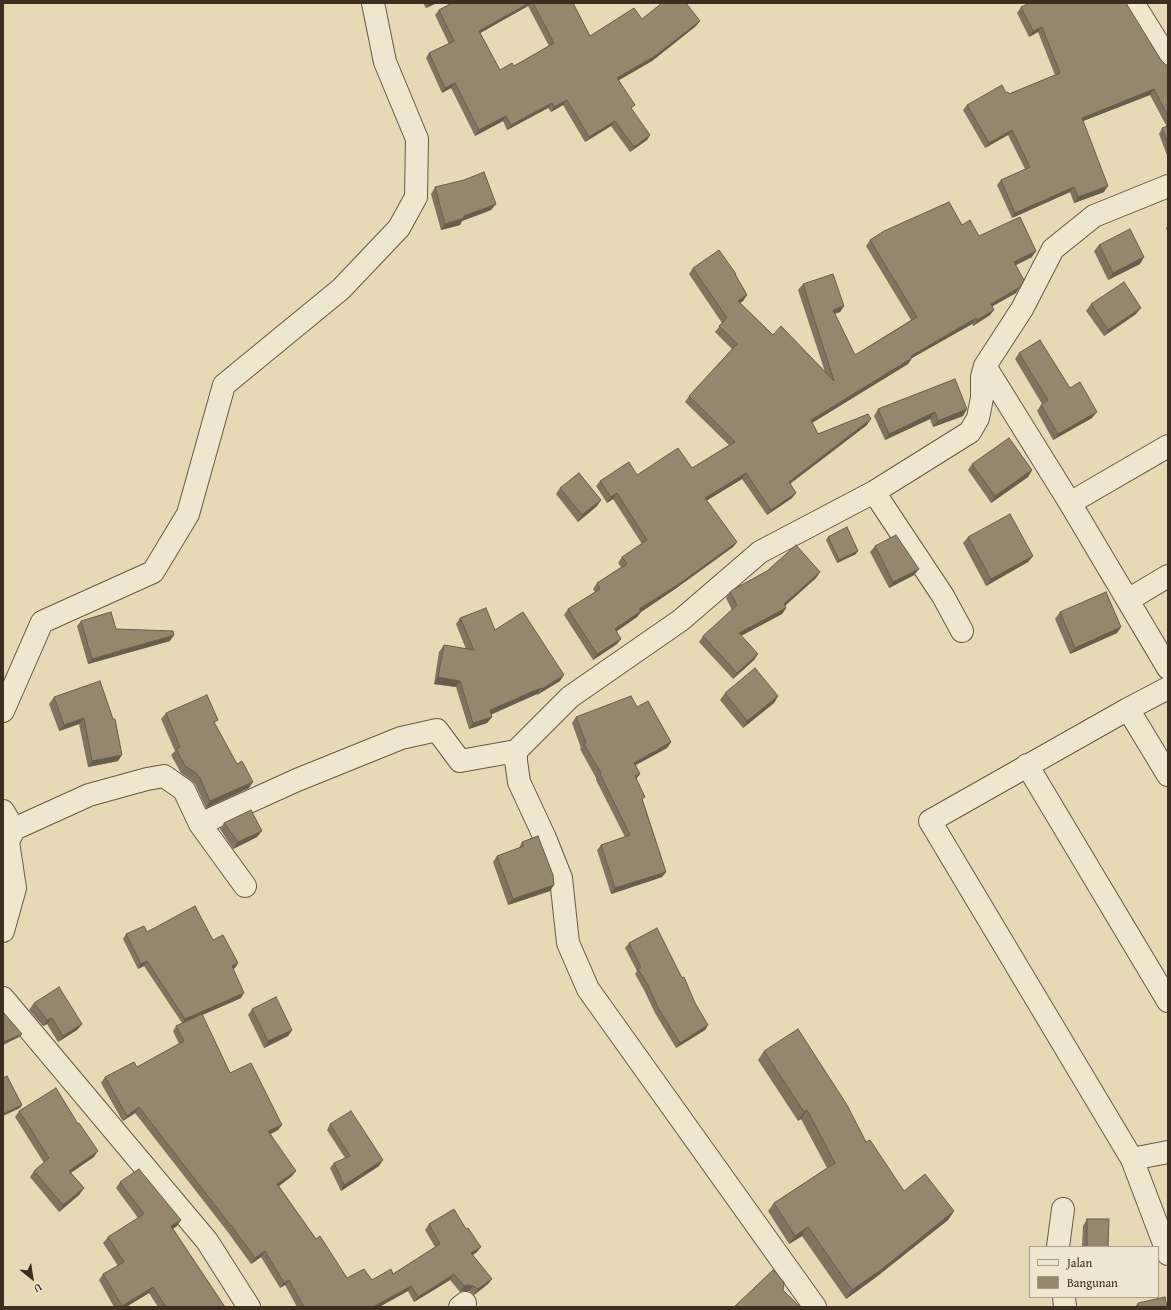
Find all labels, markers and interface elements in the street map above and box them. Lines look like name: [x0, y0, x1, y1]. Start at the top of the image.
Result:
legend: [1029, 1246, 1159, 1298]
text: Jalan: [1067, 1254, 1092, 1271]
north arrow: [12, 1258, 52, 1298]
text: Bangunan: [1067, 1274, 1118, 1291]
text: U: [31, 1280, 45, 1297]

